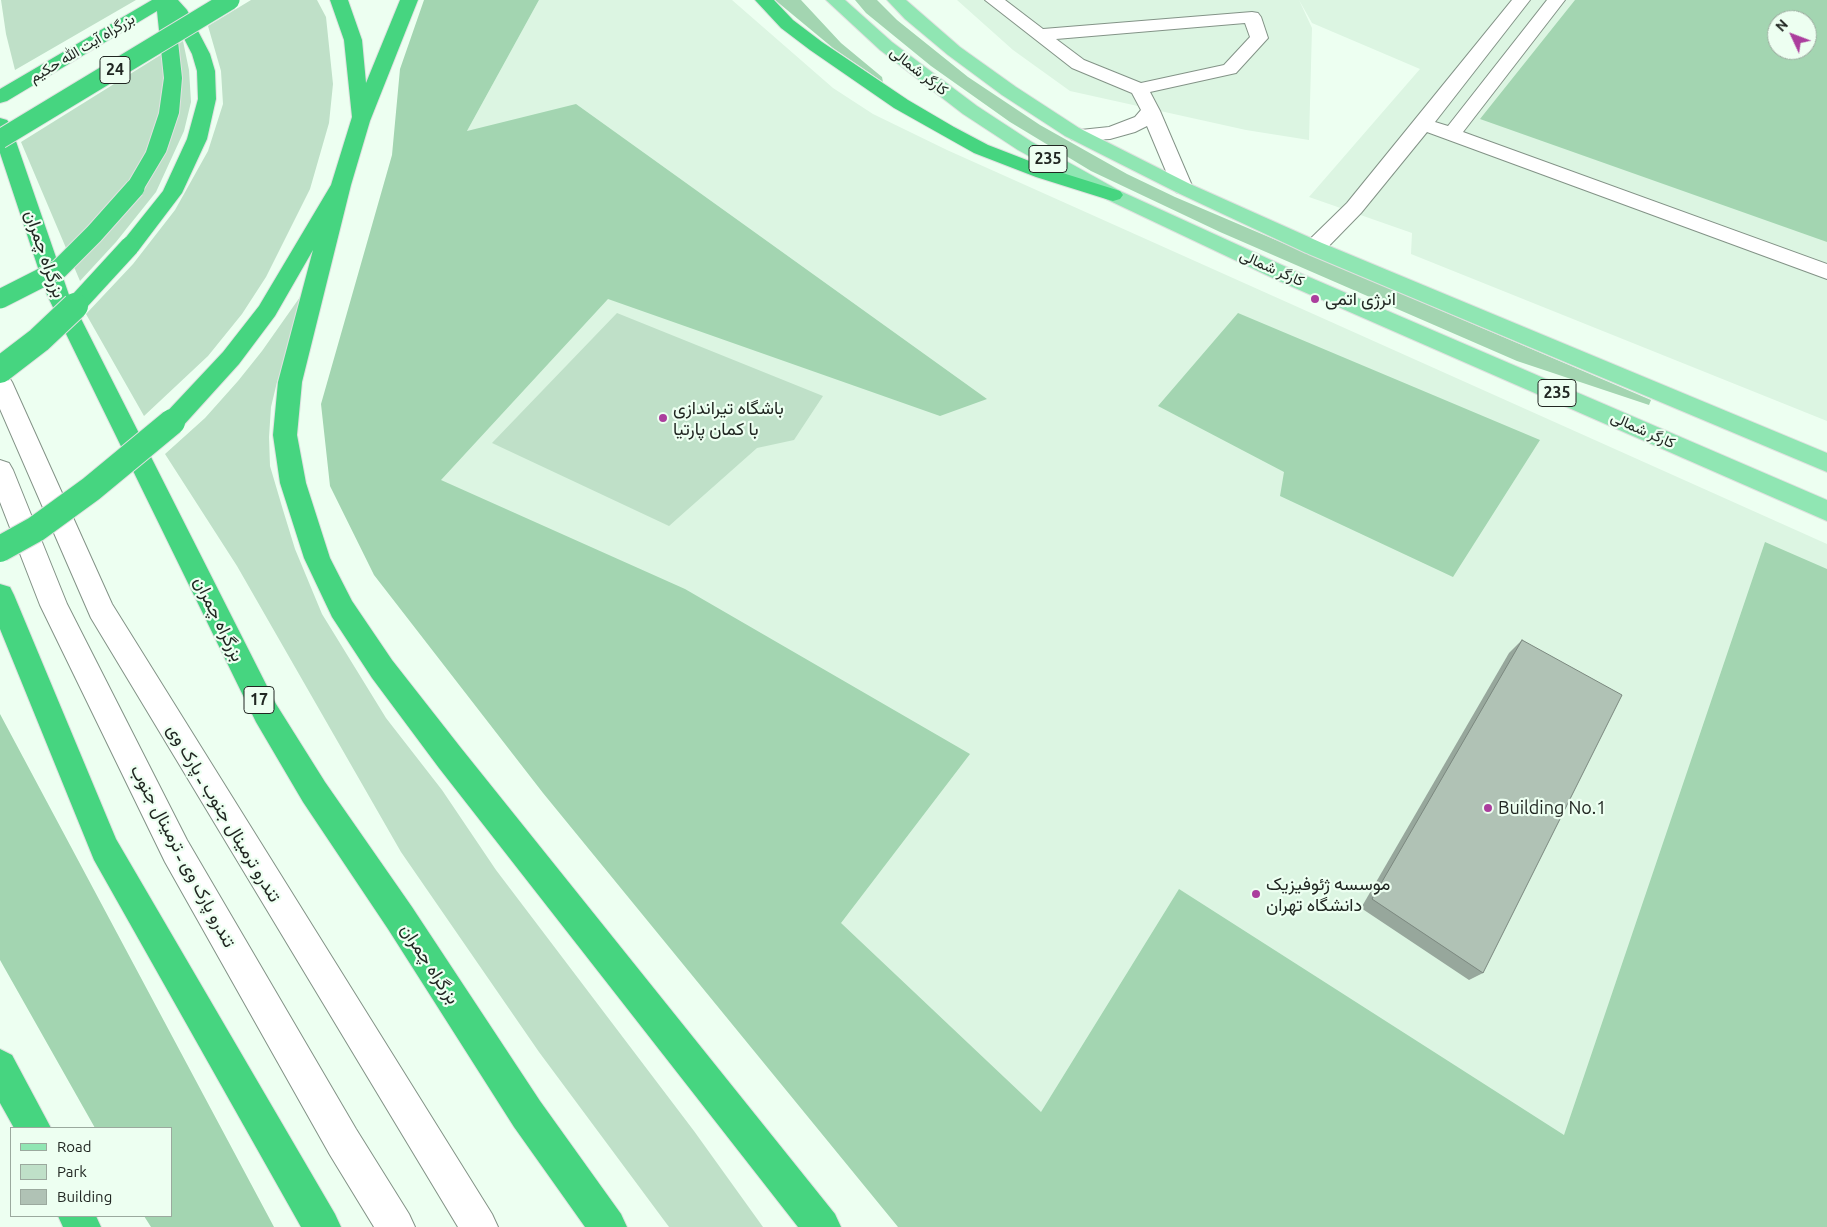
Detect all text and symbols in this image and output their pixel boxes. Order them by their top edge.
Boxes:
street label: بزرگراه آیت الله حکیم [26,9,138,87]
north arrow [1767,10,1817,60]
text: N [1772,16,1791,35]
street label: کارگر شمالی [886,43,952,99]
road number: 24 [100,56,130,84]
road number: 235 [1029,146,1067,172]
street label: بزرگراه چمران [20,207,70,301]
street label: کارگر شمالی [1237,246,1307,290]
place label: انرژی اتمی [1325,288,1396,310]
marker: انرژی اتمی [1309,293,1321,305]
road number: 235 [1538,379,1576,406]
place label: باشگاه تیراندازی با کمان پارتیا [673,397,784,439]
street label: کارگر شمالی [1608,408,1678,452]
marker: باشگاه تیراندازی با کمان پارتیا [657,412,669,424]
street label: بزرگراه چمران [189,573,249,665]
road number: 17 [244,686,274,714]
street label: تندرو ترمینال جنوب ـ پارک وی [162,720,286,906]
street label: تندرو پارک وی ـ ترمینال جنوب [126,761,240,951]
place label: Building No.1 [1498,797,1606,819]
marker: Building No.1 [1482,802,1494,814]
place label: موسسه ژئوفیزیک دانشگاه تهران [1266,873,1390,916]
marker: موسسه ژئوفیزیک دانشگاه تهران [1250,888,1262,900]
street label: بزرگراه چمران [396,920,464,1008]
legend [10,1127,172,1217]
text: Road [57,1138,92,1155]
text: Park [57,1163,87,1180]
text: Building [57,1188,112,1205]

